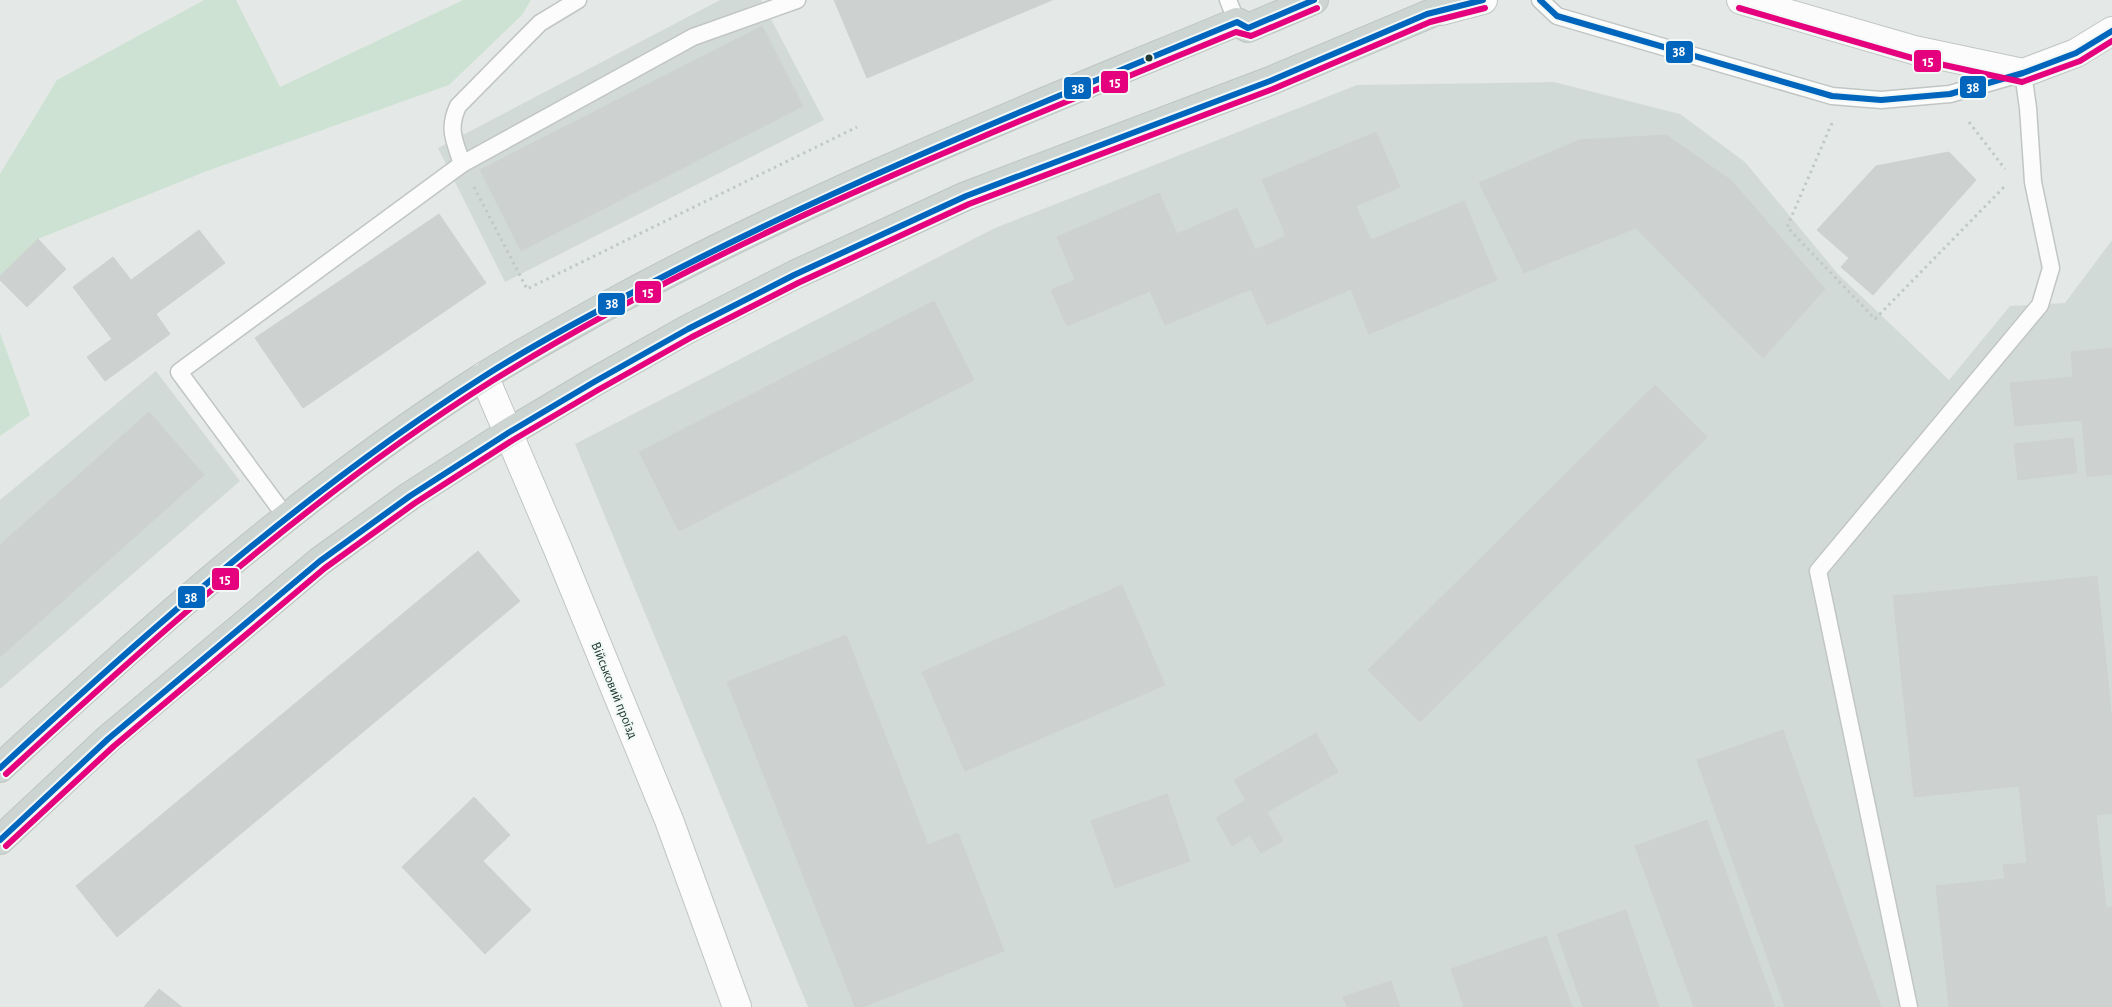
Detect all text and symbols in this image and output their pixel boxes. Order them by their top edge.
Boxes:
line badge: 38 [1665,40,1694,64]
text: 38 [1673,45,1686,59]
line badge: 15 [1913,49,1942,73]
unlabelled marker [1144,53,1154,63]
text: 15 [1922,55,1934,69]
line badge: 15 [1100,70,1129,94]
line badge: 38 [1959,75,1987,99]
line badge: 38 [1063,76,1092,100]
text: 15 [1109,76,1121,90]
text: 38 [1967,81,1980,95]
text: 38 [1072,82,1085,96]
line badge: 15 [634,280,662,304]
text: 15 [642,286,654,300]
line badge: 38 [597,292,626,316]
text: 38 [606,297,619,311]
line badge: 15 [211,567,240,591]
text: 15 [219,573,231,587]
line badge: 38 [177,585,206,609]
text: 38 [185,591,198,605]
street label: Військовий проїзд [588,640,640,741]

